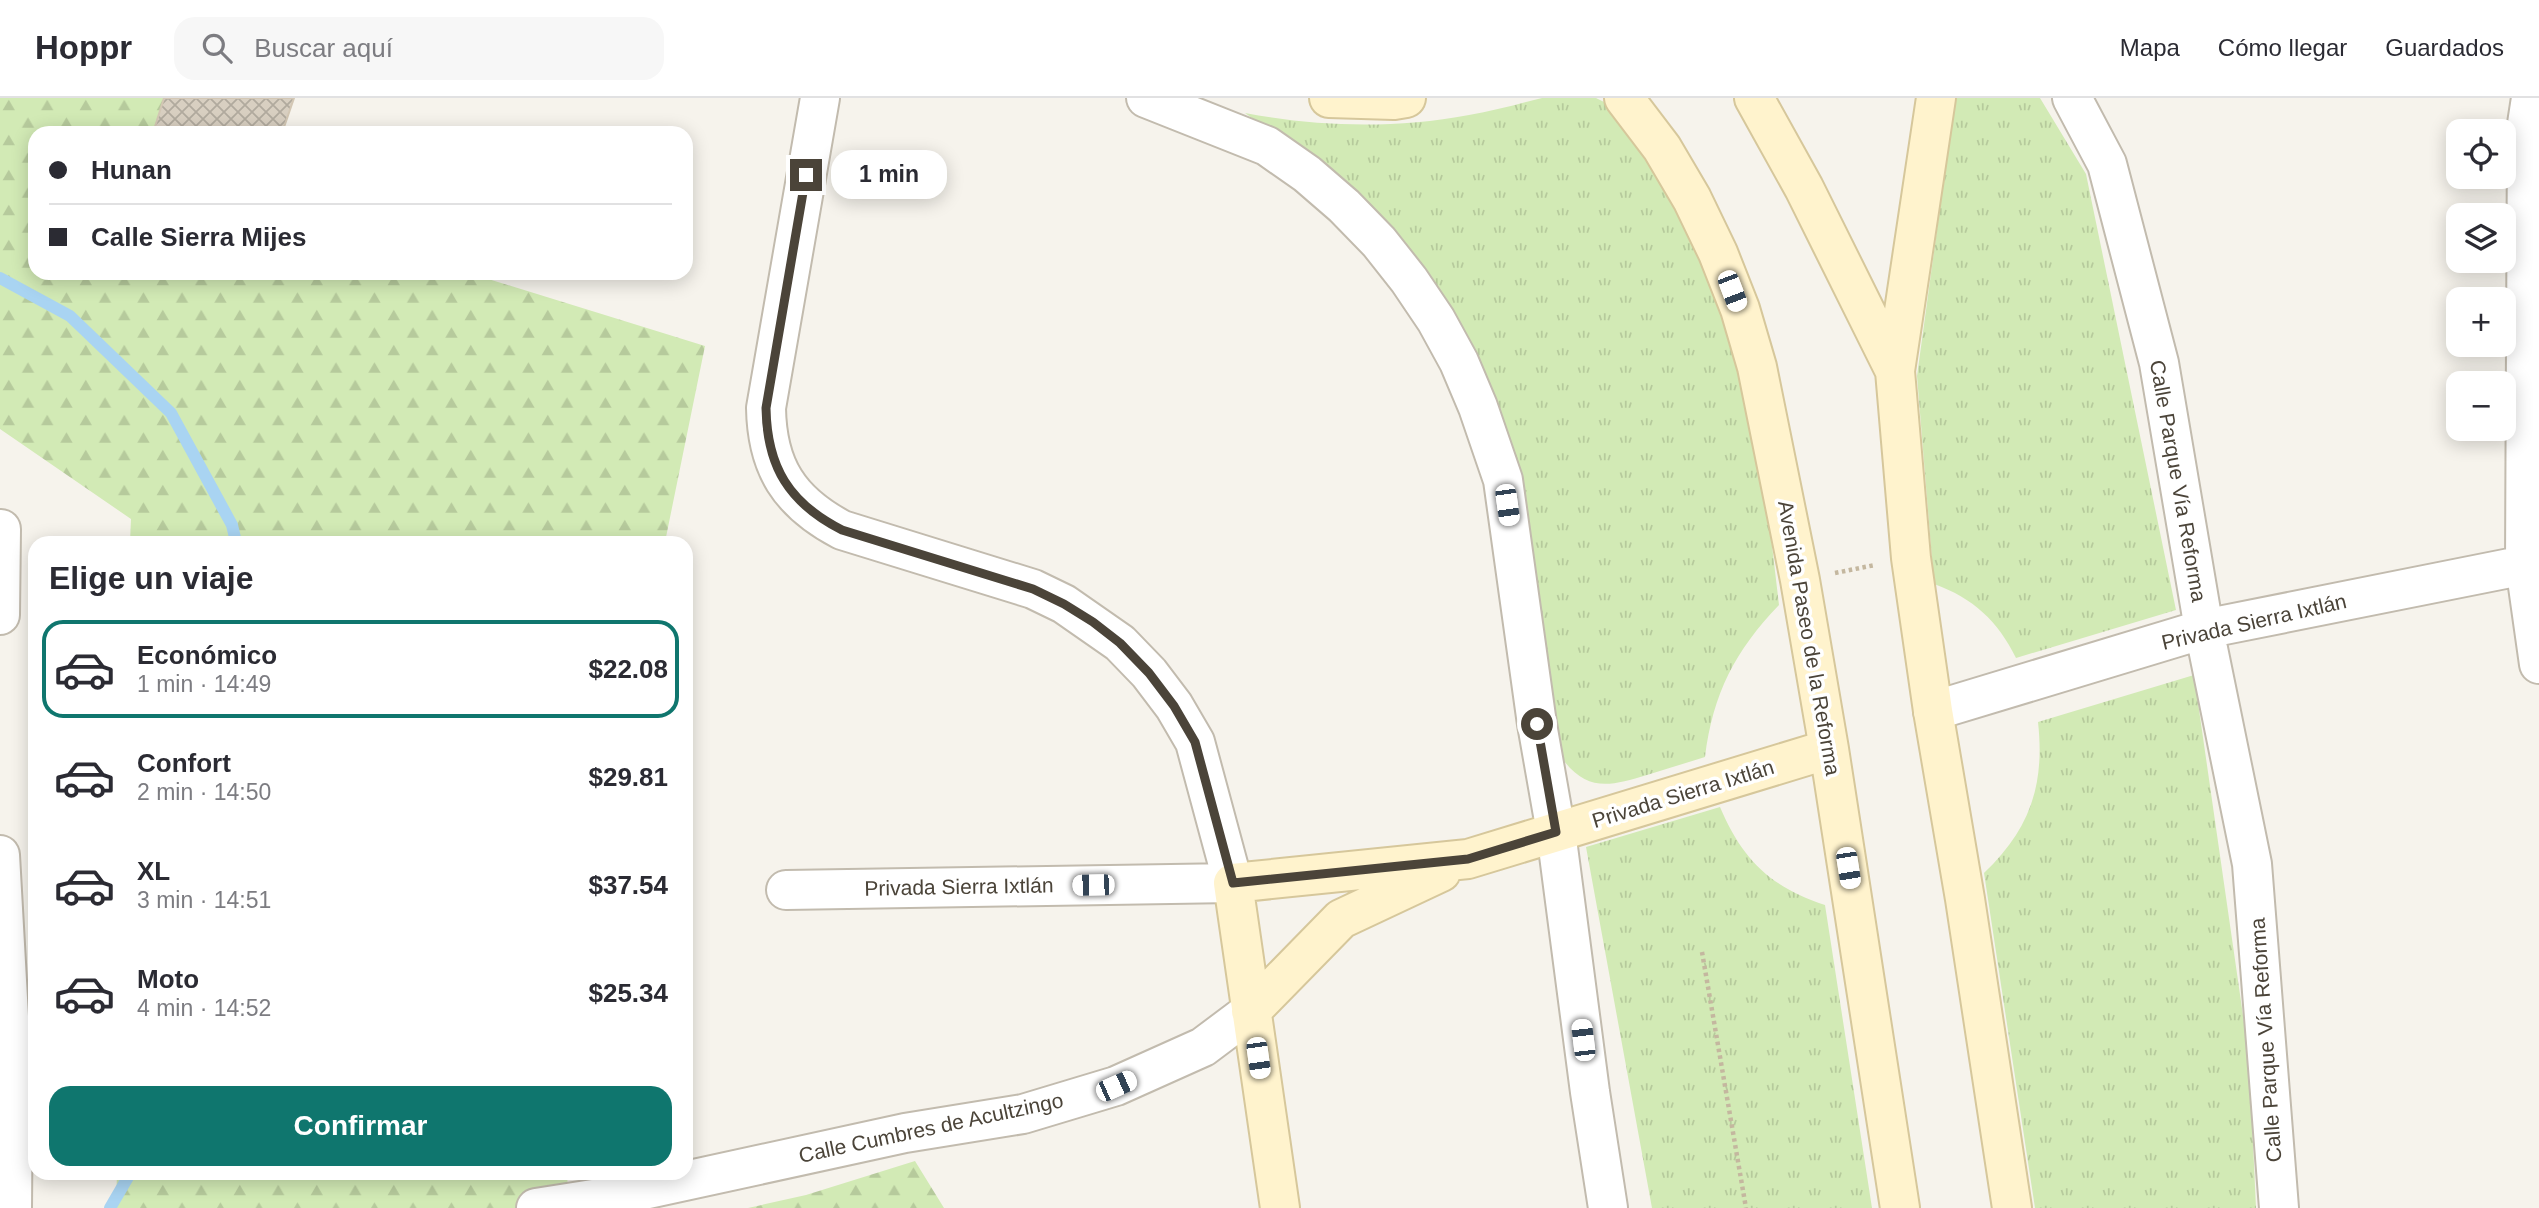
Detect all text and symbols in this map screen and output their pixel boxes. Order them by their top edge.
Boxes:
search box [174,17,664,80]
text: Hoppr [35,29,132,66]
icon: search [198,29,236,67]
text: Buscar aquí [254,33,393,63]
text: Mapa [2120,34,2180,61]
text: Cómo llegar [2218,34,2347,61]
text: Guardados [2385,34,2504,61]
map controls [2446,119,2516,441]
button: locate [2446,119,2516,189]
callout: 1 min [830,150,946,200]
text: Hunan [91,155,172,185]
route end [790,159,822,191]
text: 1 min [859,161,919,187]
button: layers [2446,203,2516,273]
text: Calle Sierra Mijes [91,222,306,252]
car [1715,268,1750,314]
button: + [2446,287,2516,357]
street label: Calle Parque Vía Reforma [2146,358,2211,604]
button: − [2446,371,2516,441]
car [1494,483,1521,527]
street label: Avenida Paseo de la Reforma [1774,499,1845,777]
text: Elige un viaje [49,560,254,596]
street label: Privada Sierra Ixtlán [2159,589,2349,654]
icon: car [53,638,116,701]
text: Económico [137,640,277,670]
text: $22.08 [588,654,668,684]
text: 1 min · 14:49 [137,671,271,697]
route start [1521,708,1553,740]
icon: car [53,746,116,809]
text: Confort [137,748,231,778]
street label: Privada Sierra Ixtlán [1589,755,1777,832]
text: $29.81 [588,762,668,792]
text: 2 min · 14:50 [137,779,271,805]
car [1835,846,1862,890]
icon: car [53,854,116,917]
text: XL [137,856,170,886]
text: $37.54 [588,870,668,900]
street label: Privada Sierra Ixtlán [864,873,1054,900]
car [1072,874,1115,896]
text: 3 min · 14:51 [137,887,271,913]
street label: Calle Parque Vía Reforma [2245,917,2286,1163]
icon: car [53,962,116,1025]
text: Moto [137,964,199,994]
text: $25.34 [588,978,668,1008]
text: 4 min · 14:52 [137,995,271,1021]
car [1571,1018,1596,1062]
car [1245,1036,1272,1080]
car [1093,1068,1140,1104]
button: Confirmar [49,1086,672,1166]
street label: Calle Cumbres de Acultzingo [797,1088,1065,1167]

